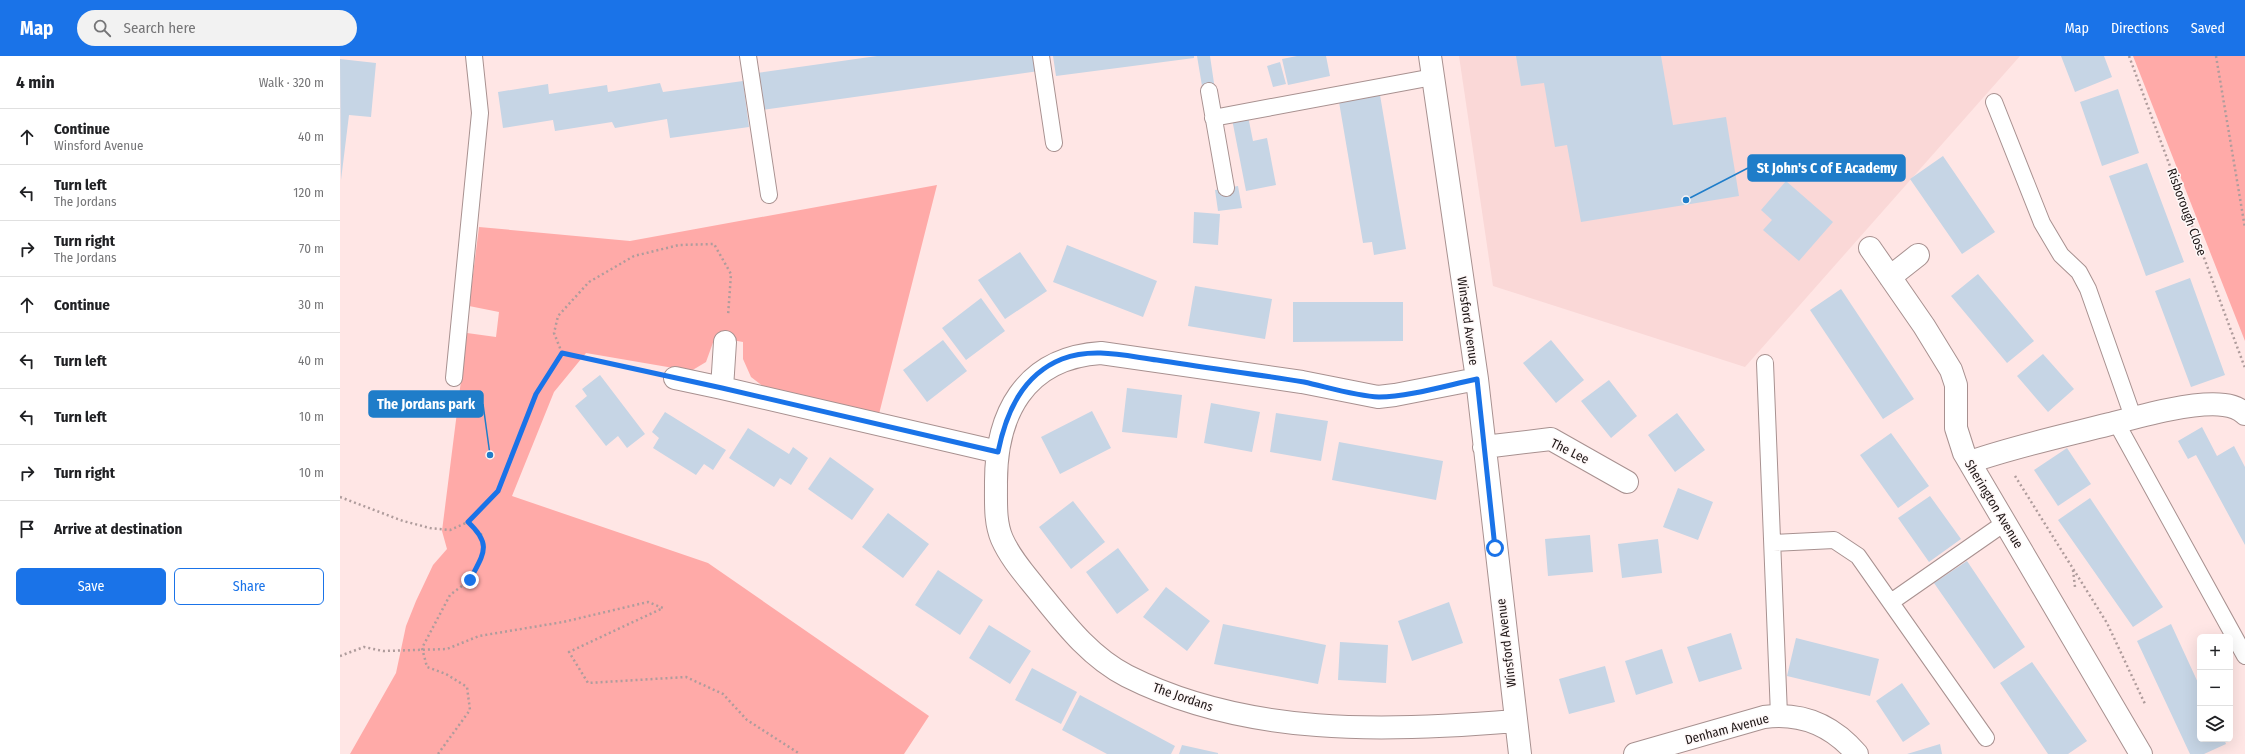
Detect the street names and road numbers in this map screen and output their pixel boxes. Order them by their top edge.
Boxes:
street label: Risborough Close [2164,166,2210,258]
street label: Winsford Avenue [1454,276,1482,366]
street label: The Lee [1548,435,1592,467]
street label: Sherington Avenue [1962,457,2026,551]
street label: Winsford Avenue [1493,598,1519,688]
street label: The Jordans [1151,680,1215,714]
street label: Denham Avenue [1683,711,1771,747]

